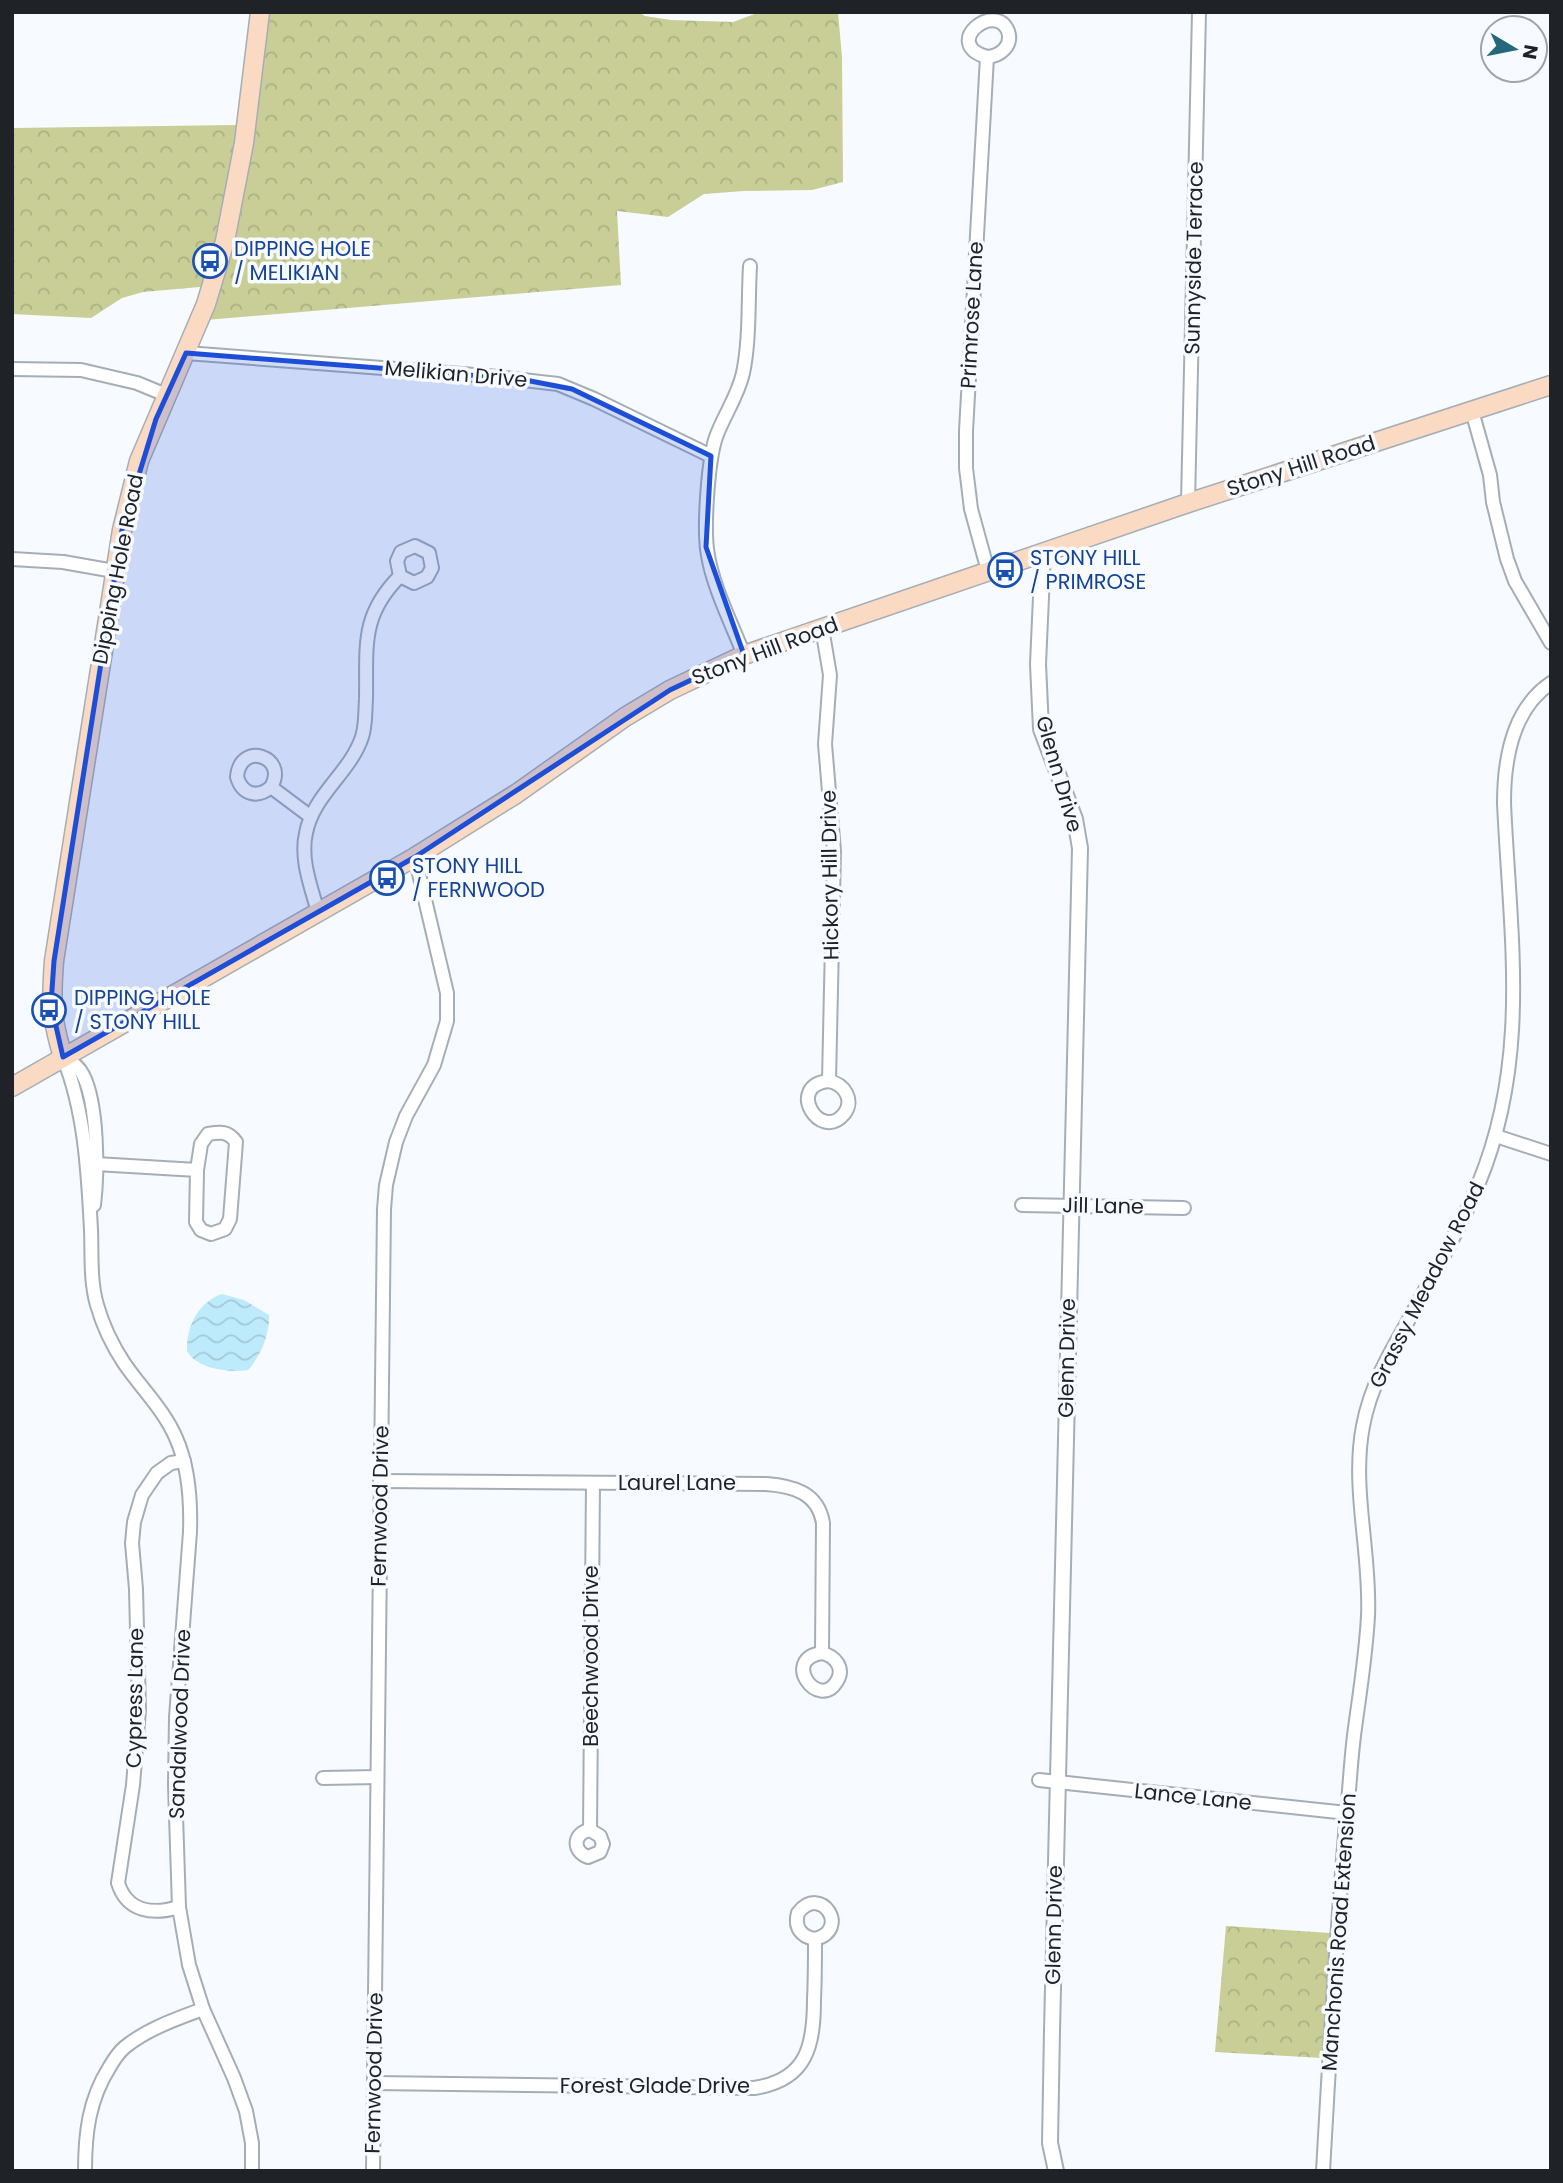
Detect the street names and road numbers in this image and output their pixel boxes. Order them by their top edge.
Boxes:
street label: Sunnyside Terrace [1177,161,1210,355]
street label: Primrose Lane [953,241,990,389]
street label: Melikian Drive [383,353,529,394]
street label: Stony Hill Road [1223,428,1379,503]
street label: Dipping Hole Road [85,471,150,666]
street label: Stony Hill Road [687,609,842,692]
street label: Glenn Drive [1029,712,1090,835]
street label: Hickory Hill Drive [814,790,845,960]
street label: Grassy Meadow Road [1362,1177,1491,1393]
street label: Jill Lane [1062,1190,1144,1221]
street label: Glenn Drive [1051,1298,1082,1418]
street label: Fernwood Drive [364,1425,395,1587]
street label: Laurel Lane [618,1468,736,1497]
street label: Beechwood Drive [576,1565,605,1747]
street label: Cypress Lane [119,1628,150,1768]
street label: Sandalwood Drive [162,1628,197,1819]
street label: Lance Lane [1133,1776,1253,1817]
street label: Manchonis Road Extension [1314,1792,1363,2072]
street label: Glenn Drive [1038,1865,1069,1985]
street label: Fernwood Drive [358,1992,389,2154]
street label: Forest Glade Drive [560,2071,750,2100]

